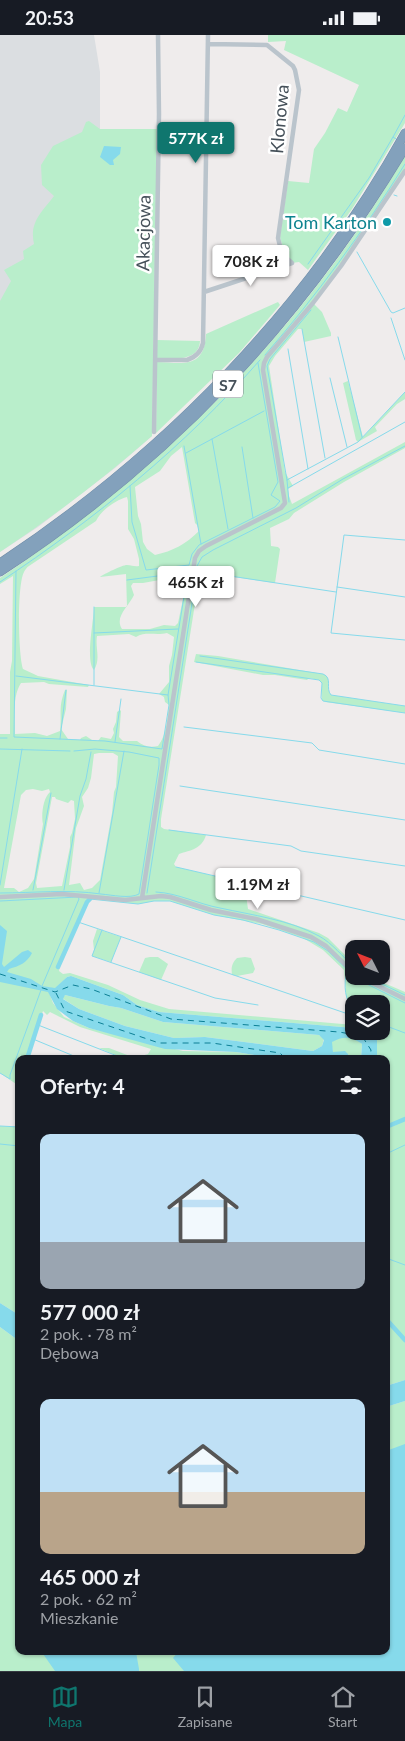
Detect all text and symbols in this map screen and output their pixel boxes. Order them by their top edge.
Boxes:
text: 20:53 [25,6,74,29]
street label: Klonowa [265,83,293,155]
pin: 577K zł [150,121,242,164]
text: 577K zł [168,128,224,147]
street label: Akacjowa [131,195,155,271]
place label: Tom Karton [285,211,377,233]
marker: Tom Karton [381,216,393,228]
pin: 708K zł [205,245,297,287]
text: 708K zł [223,251,279,270]
road number: S7 [213,371,243,397]
pin: 465K zł [150,565,242,608]
text: 465K zł [168,572,224,591]
pin: 1.19M zł [206,867,310,910]
text: 1.19M zł [226,874,290,893]
north arrow [345,940,390,985]
map controls [345,940,390,1040]
button: layers [345,995,390,1040]
icon: filters [337,1071,365,1099]
text: Oferty: 4 [40,1073,125,1098]
icon: home [158,1166,248,1256]
text: 577 000 zł [40,1299,140,1324]
text: 2 pok. · 78 m² [40,1324,137,1343]
text: Dębowa [40,1343,99,1362]
icon: home [158,1431,248,1521]
text: 465 000 zł [40,1564,140,1589]
text: 2 pok. · 62 m² [40,1589,137,1608]
text: Mieszkanie [40,1608,118,1627]
tab: Mapa [48,1683,82,1730]
tab: Zapisane [178,1683,232,1730]
tab: Start [328,1683,357,1730]

